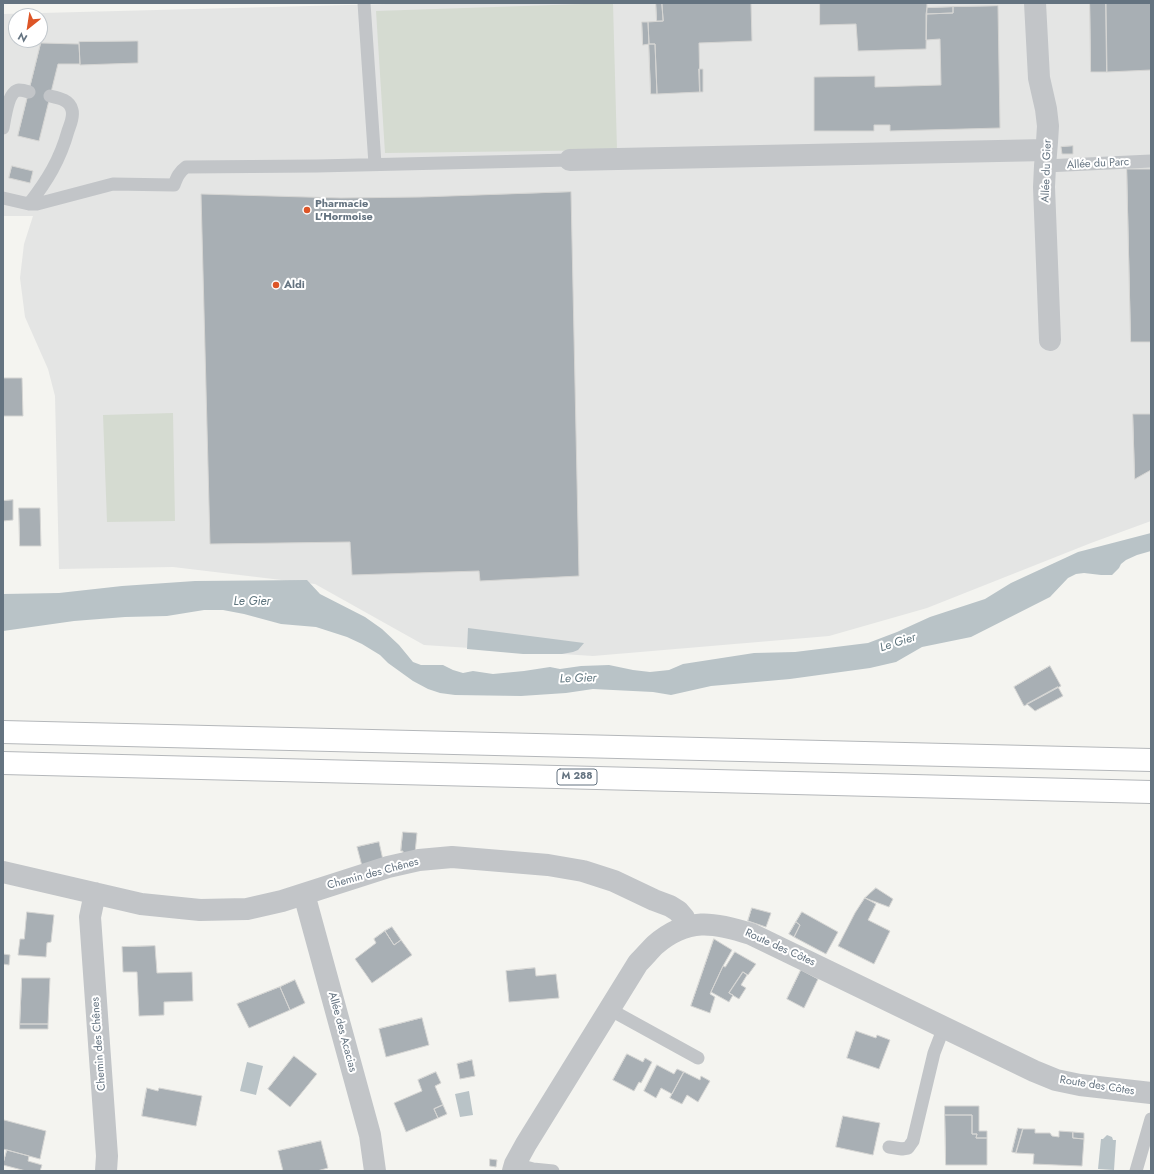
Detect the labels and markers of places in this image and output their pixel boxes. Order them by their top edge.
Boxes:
place label: Pharmacie L'Hormoise [315,197,373,223]
marker: Pharmacie L'Hormoise [302,205,312,215]
place label: Aldi [284,278,305,292]
marker: Aldi [271,280,281,290]

